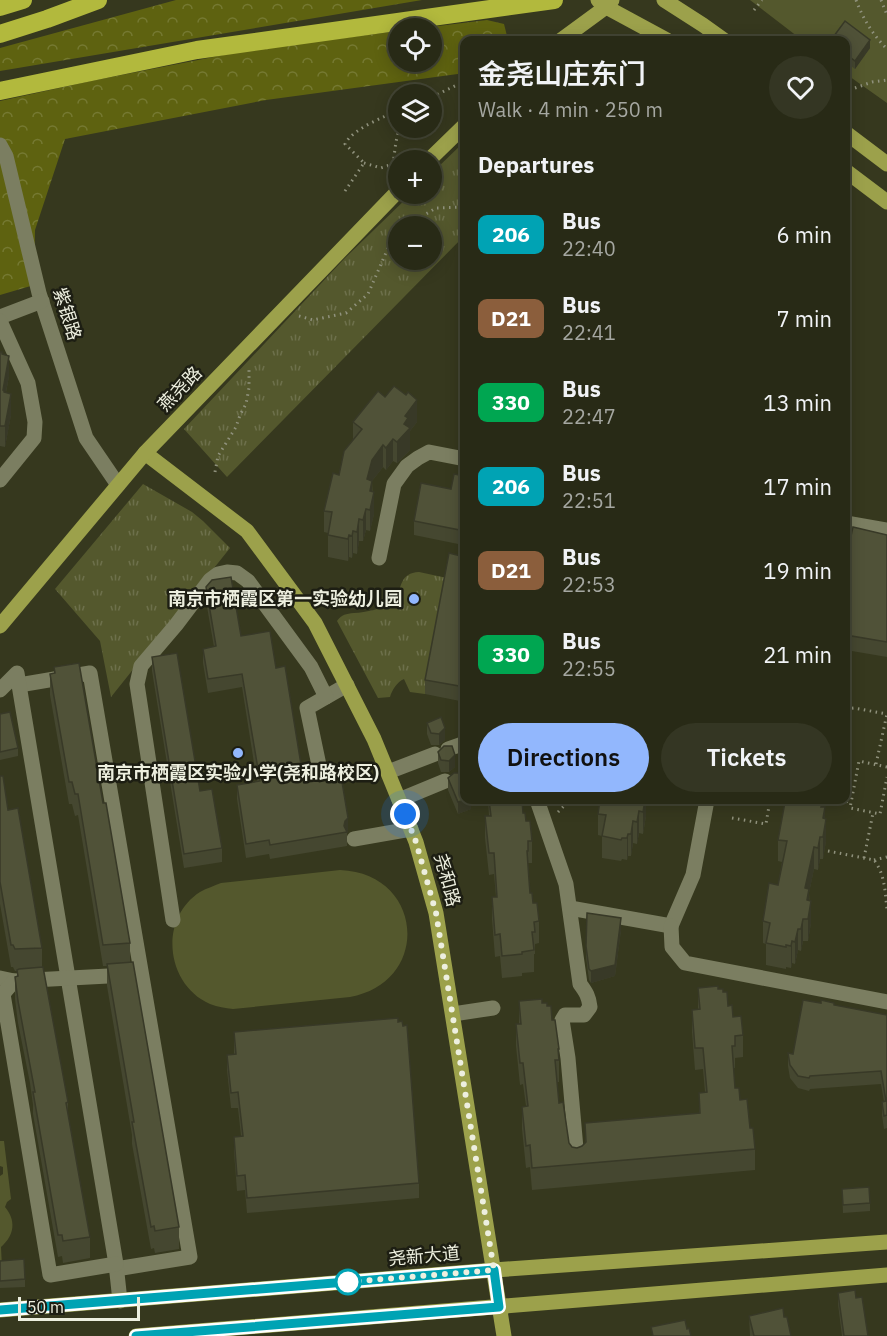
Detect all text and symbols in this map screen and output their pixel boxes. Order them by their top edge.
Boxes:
map controls [388,18,442,270]
button: locate [388,18,442,72]
text: 金尧山庄东门 [478,55,646,92]
button: heart [769,56,832,119]
button: layers [388,84,442,138]
text: Walk · 4 min · 250 m [478,96,663,123]
button: + [388,150,442,204]
text: Departures [478,150,594,179]
text: Bus [562,206,601,235]
button: − [388,216,442,270]
text: 206 [492,220,530,248]
text: 6 min [776,220,832,249]
text: 22:40 [562,235,616,262]
street label: 紫银路 [49,285,86,343]
text: Bus [562,290,601,319]
text: D21 [491,304,531,332]
text: 7 min [776,304,832,333]
text: 22:41 [562,319,616,346]
street label: 燕尧路 [153,361,207,416]
text: Bus [562,374,601,403]
text: 330 [492,388,530,416]
text: 13 min [763,388,832,417]
text: 22:47 [562,403,616,430]
text: Bus [562,458,601,487]
text: 206 [492,472,530,500]
text: 17 min [763,472,832,501]
text: 22:51 [562,487,616,514]
text: Bus [562,542,601,571]
text: D21 [491,556,531,584]
text: 19 min [763,556,832,585]
text: 22:53 [562,571,616,598]
place label: 南京市栖霞区第一实验幼儿园 [168,587,402,610]
marker: 南京市栖霞区第一实验幼儿园 [407,592,421,606]
text: Bus [562,626,601,655]
text: 330 [492,640,530,668]
text: 21 min [763,640,832,669]
text: 22:55 [562,655,616,682]
button: Directions [478,723,649,792]
button: Tickets [661,723,832,792]
marker: 南京市栖霞区实验小学(尧和路校区) [231,746,245,760]
place label: 南京市栖霞区实验小学(尧和路校区) [97,761,379,784]
your location [390,799,420,829]
street label: 尧和路 [429,851,466,909]
street label: 尧新大道 [387,1241,461,1270]
unlabelled marker [335,1269,361,1295]
scale bar [18,1294,140,1322]
text: 50 m [27,1297,64,1317]

